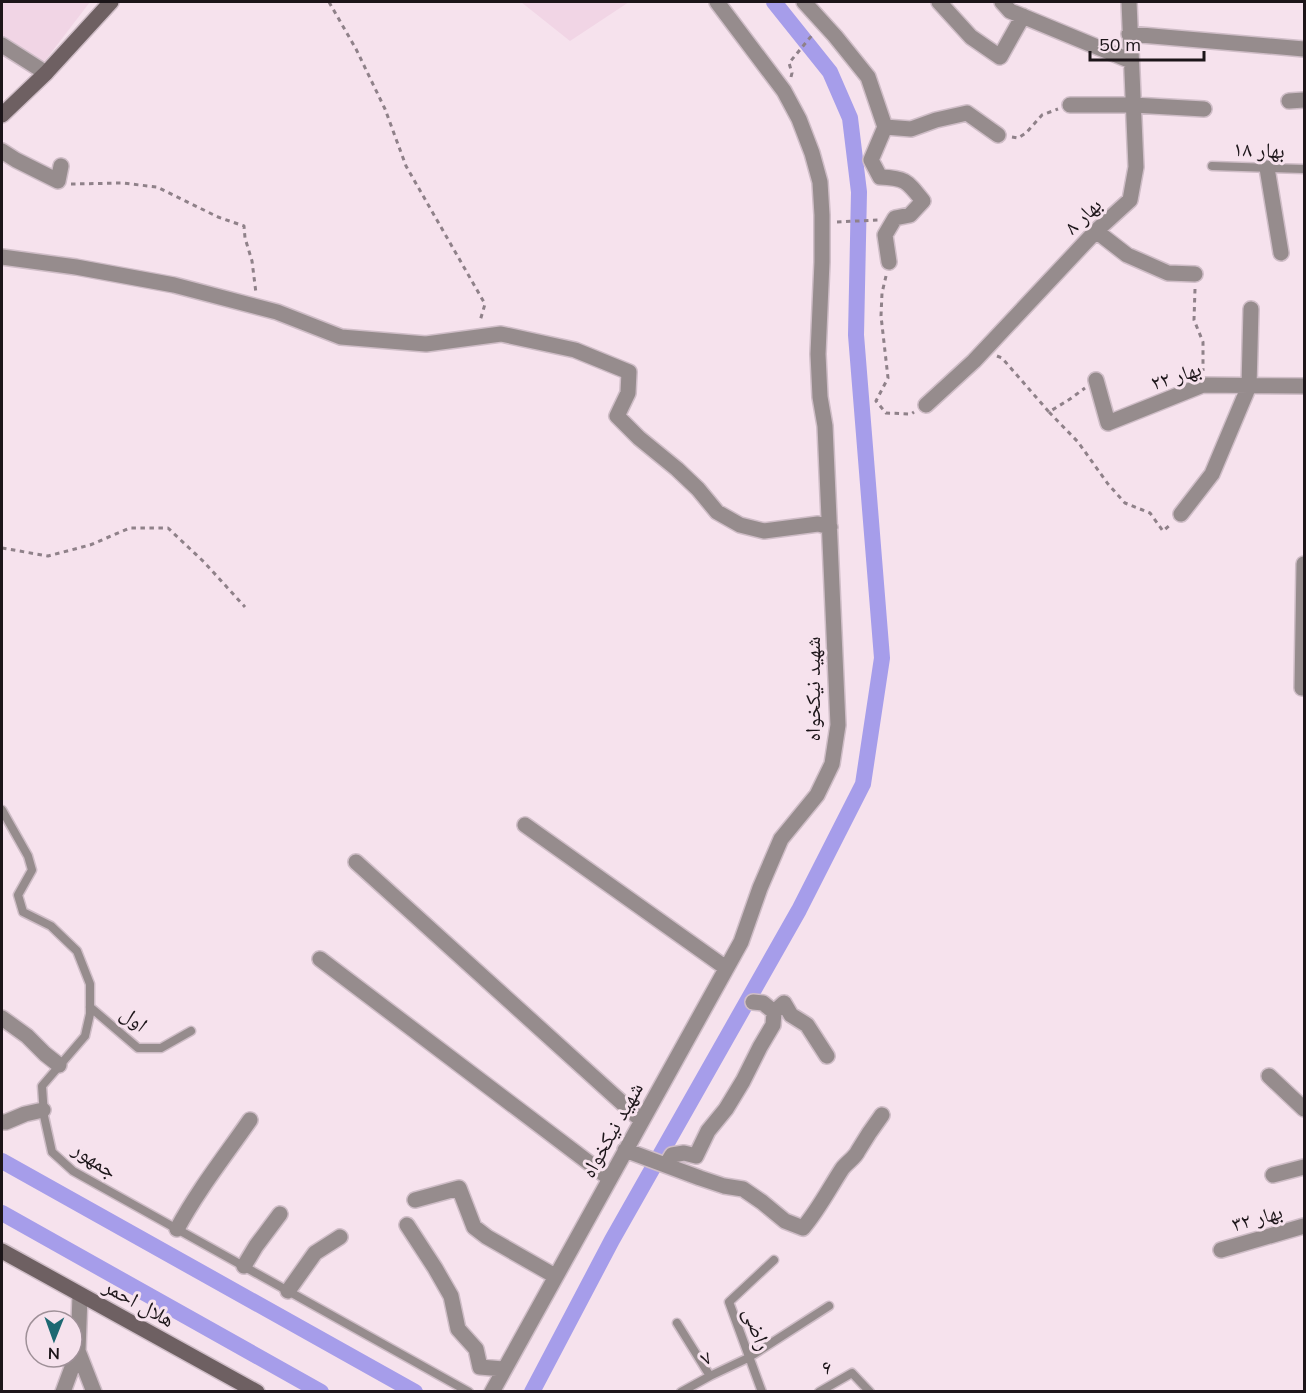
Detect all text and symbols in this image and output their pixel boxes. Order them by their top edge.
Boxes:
scale bar [1090,24,1204,62]
text: 50 m [1099,33,1141,56]
street label: بهار ۱۸ [1233,135,1285,163]
street label: بهار ۸ [1058,191,1106,239]
street label: بهار ۲۲ [1147,355,1204,395]
street label: شهید نیکخواه [799,636,825,742]
street label: اول [116,1000,153,1037]
street label: شهید نیکخواه [574,1077,648,1182]
street label: جمهور [68,1134,123,1183]
street label: بهار ۳۲ [1228,1197,1285,1237]
street label: هلال احمر [99,1272,179,1332]
street label: راضی [737,1304,778,1354]
north arrow [24,1309,84,1369]
street label: ۷ [696,1343,716,1371]
text: N [48,1344,60,1364]
street label: ۶ [816,1352,837,1380]

